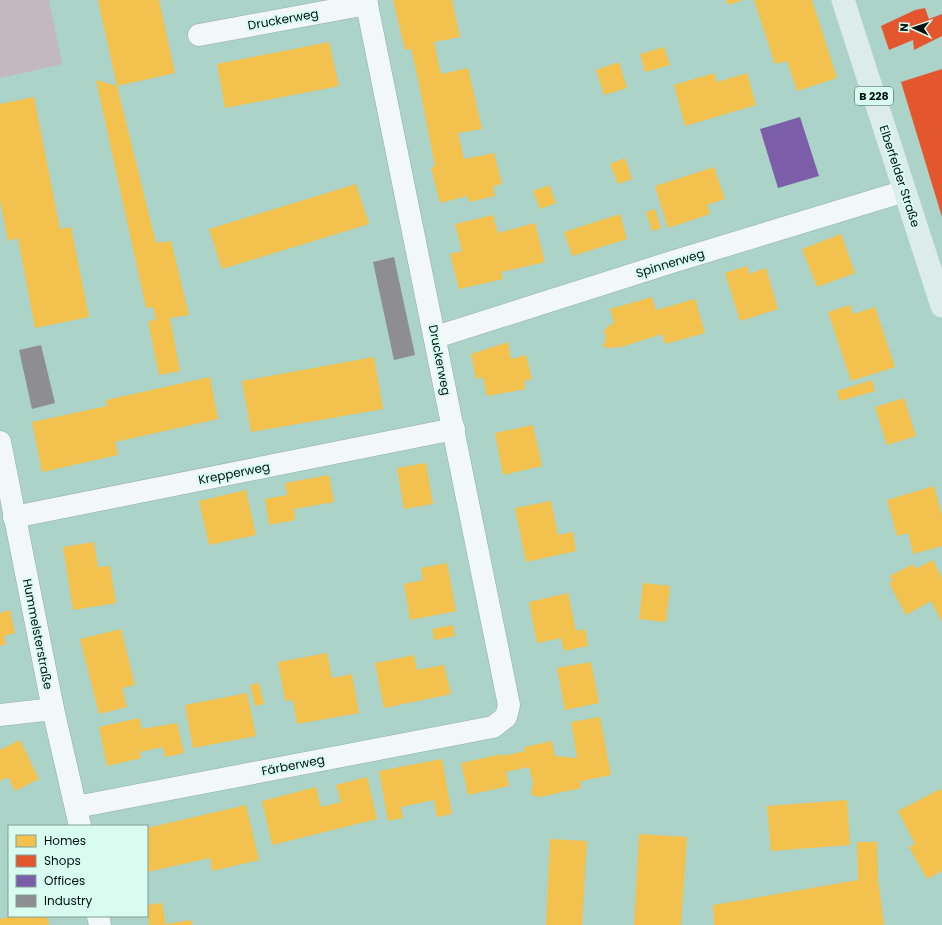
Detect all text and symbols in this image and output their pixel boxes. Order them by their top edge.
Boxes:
street label: Druckerweg [246,4,320,34]
north arrow [894,8,934,48]
text: N [896,23,912,32]
road number: B 228 [855,87,893,105]
street label: Elberfelder Straße [875,123,925,229]
street label: Spinnerweg [634,245,706,281]
street label: Druckerweg [425,323,455,397]
street label: Krepperweg [197,458,271,488]
street label: Hummelsterstraße [19,577,57,691]
street label: Färberweg [260,751,326,779]
legend [8,825,148,917]
text: Homes [44,832,86,849]
text: Shops [44,852,81,869]
text: Offices [44,872,85,889]
text: Industry [44,892,93,909]

